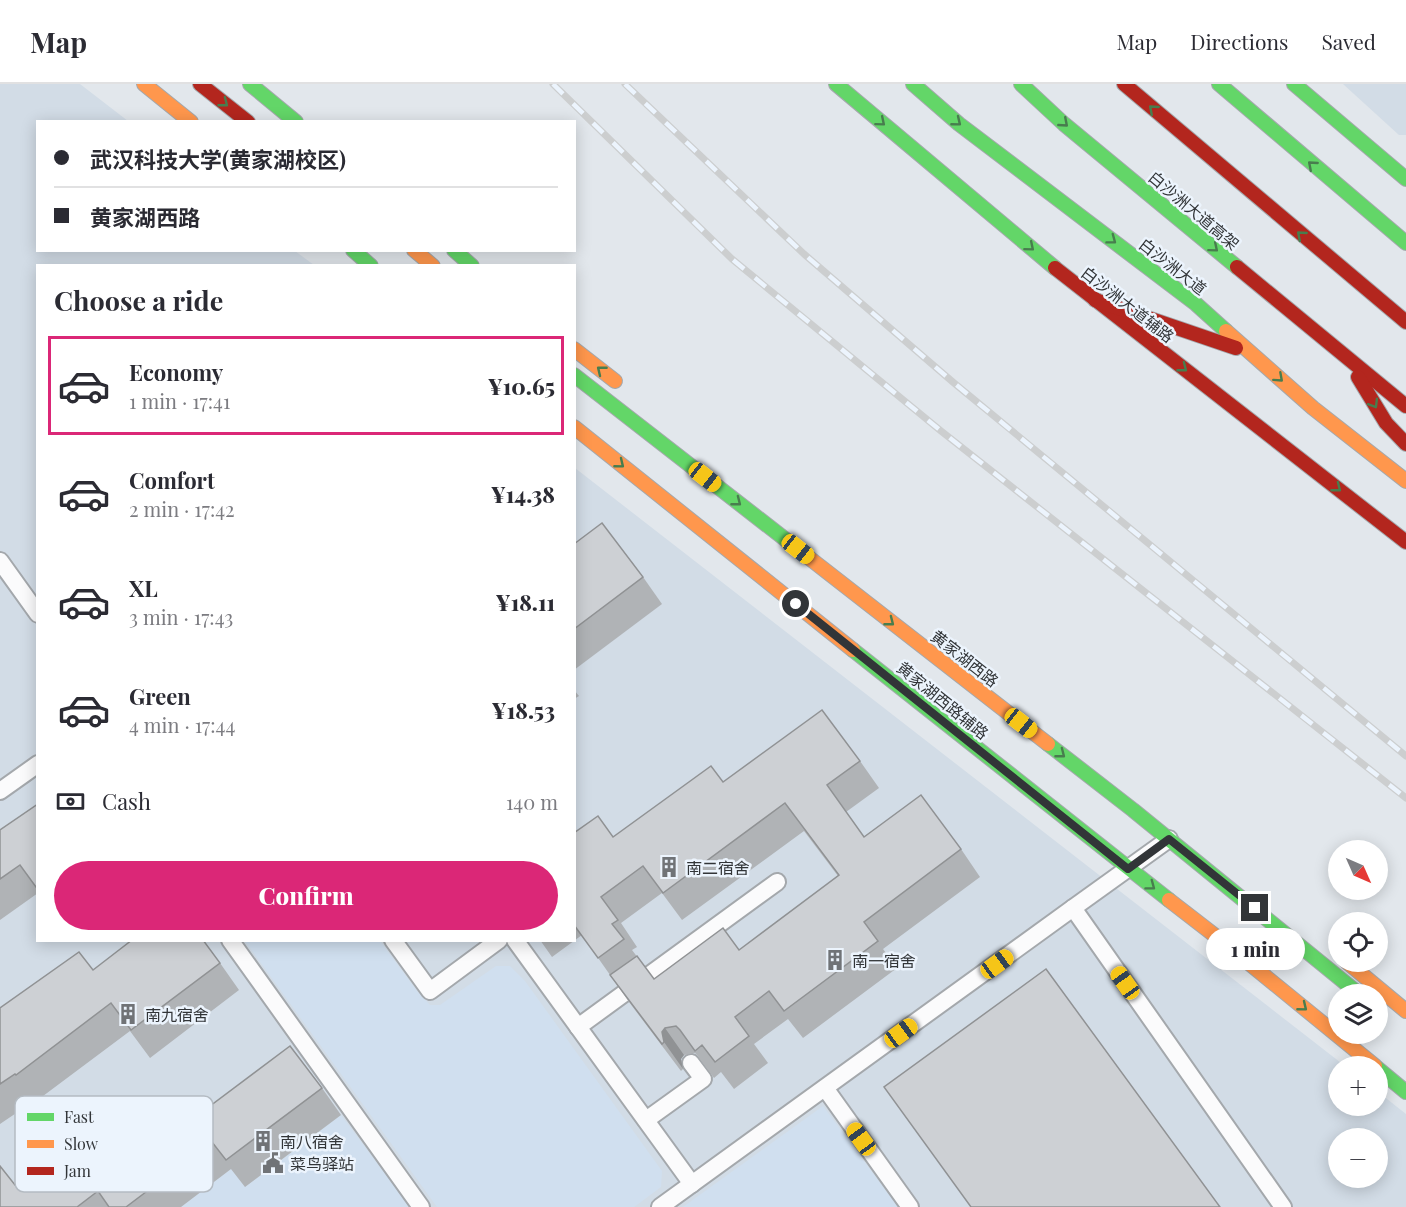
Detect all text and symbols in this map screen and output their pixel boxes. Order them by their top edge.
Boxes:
text: Map [30,23,87,60]
text: Map [1116,27,1157,55]
text: Directions [1190,27,1288,55]
text: Saved [1321,27,1376,55]
one-way arrow [218,95,229,106]
one-way arrow [1149,105,1160,116]
one-way arrow [874,114,885,125]
one-way arrow [951,115,962,126]
one-way arrow [1058,116,1068,127]
text: 武汉科技大学(黄家湖校区) [90,144,346,174]
one-way arrow [1308,161,1319,172]
street label: 白沙洲大道高架 [1144,166,1244,254]
text: 黄家湖西路 [90,202,200,232]
one-way arrow [1297,231,1308,242]
one-way arrow [1106,233,1117,244]
street label: 白沙洲大道 [1135,233,1211,299]
one-way arrow [1023,240,1034,251]
one-way arrow [1207,241,1218,252]
street label: 白沙洲大道辅路 [1077,261,1179,347]
text: Choose a ride [54,282,223,318]
text: Economy [129,357,223,387]
icon: car [57,359,111,413]
one-way arrow [1176,361,1187,372]
one-way arrow [597,367,608,378]
text: ¥10.65 [488,371,555,401]
one-way arrow [1272,371,1283,382]
text: 1 min · 17:41 [129,387,230,414]
one-way arrow [1367,398,1379,408]
one-way arrow [613,456,624,467]
car [685,459,725,495]
text: Comfort [129,465,215,495]
icon: car [57,467,111,521]
text: ¥14.38 [491,479,555,509]
one-way arrow [1330,480,1341,491]
one-way arrow [730,494,741,505]
text: 2 min · 17:42 [129,495,235,522]
car [778,531,818,567]
text: XL [129,573,158,603]
icon: car [57,575,111,629]
text: ¥18.11 [496,587,555,617]
route start [782,590,809,617]
text: 3 min · 17:43 [129,603,233,630]
one-way arrow [884,614,895,625]
street label: 黄家湖西路 [927,625,1003,691]
street label: 黄家湖西路辅路 [893,657,993,743]
text: Green [129,681,191,711]
icon: car [57,683,111,737]
text: ¥18.53 [492,695,555,725]
car [1001,705,1041,741]
text: 4 min · 17:44 [129,711,235,738]
one-way arrow [1054,747,1065,758]
icon: cash [54,785,87,818]
text: Cash [102,786,151,816]
text: 140 m [506,788,558,815]
north arrow [1328,840,1388,900]
map controls [1328,840,1388,1188]
building icon: 南二宿舍 [657,855,681,879]
place label: 南二宿舍 [686,857,750,878]
button: Confirm [54,861,558,930]
one-way arrow [1144,879,1155,890]
route end [1241,894,1268,921]
button: locate [1328,912,1388,972]
callout: 1 min [1206,929,1304,971]
text: 1 min [1231,935,1280,962]
car [977,946,1017,982]
building icon: 南一宿舍 [823,948,847,972]
place label: 南一宿舍 [852,950,916,971]
car [1107,963,1143,1003]
button: layers [1328,984,1388,1044]
one-way arrow [1296,1000,1307,1011]
building icon: 南九宿舍 [116,1002,140,1026]
place label: 南九宿舍 [145,1004,209,1025]
car [881,1015,921,1051]
button: + [1328,1056,1388,1116]
legend [15,1096,213,1192]
text: Fast [64,1106,94,1127]
car [843,1119,879,1159]
button: − [1328,1128,1388,1188]
building icon: 南八宿舍 [251,1129,275,1153]
place label: 南八宿舍 [280,1131,344,1152]
text: Slow [64,1133,99,1154]
public building icon: 菜鸟驿站 [261,1151,285,1175]
place label: 菜鸟驿站 [290,1153,354,1174]
text: Jam [63,1160,91,1181]

